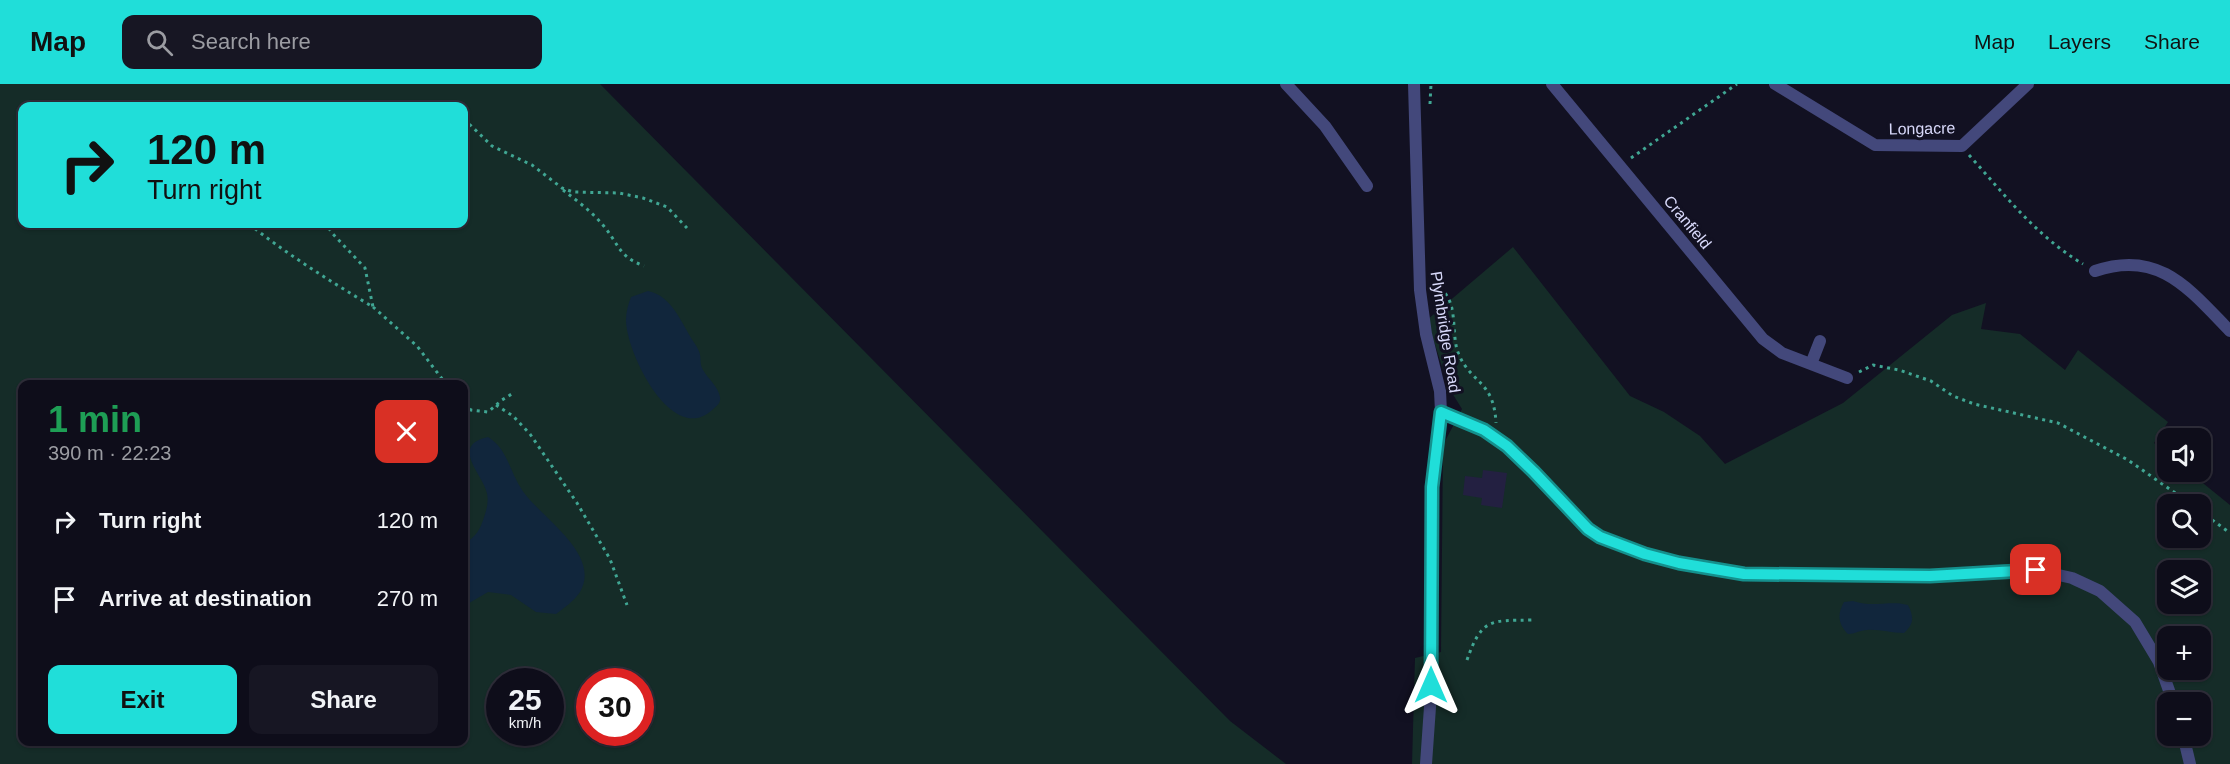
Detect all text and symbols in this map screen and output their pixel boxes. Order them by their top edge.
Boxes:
search box [122,15,542,69]
text: Map [30,26,86,57]
icon: search [143,26,176,59]
text: Search here [191,29,311,54]
text: Map [1974,30,2015,53]
text: Layers [2048,30,2111,53]
text: Share [2144,30,2200,53]
street label: Longacre [1889,119,1956,138]
icon: right [48,126,126,204]
text: 120 m [147,126,266,173]
text: Turn right [147,175,262,205]
street label: Cranfield [1661,192,1715,252]
street label: Plymbridge Road [1428,270,1464,394]
text: 1 min [48,399,142,440]
button: close [375,400,438,463]
map controls [2157,428,2211,746]
button: sound [2157,428,2211,482]
text: 390 m · 22:23 [48,442,171,464]
button: search [2157,494,2211,548]
icon: right [48,505,81,538]
text: Turn right [99,508,201,533]
text: 120 m [377,508,438,533]
pin [2010,544,2061,595]
icon: arrive [2019,553,2052,586]
button: layers [2157,560,2211,614]
icon: arrive [48,583,81,616]
text: Arrive at destination [99,586,312,611]
text: 270 m [377,586,438,611]
button: + [2157,626,2211,680]
position arrow [1399,653,1463,717]
button: Exit [48,665,237,734]
button: Share [249,665,438,734]
speed limit sign: 30 [576,668,654,746]
text: 25 [508,683,542,716]
button: − [2157,692,2211,746]
text: km/h [509,714,541,731]

